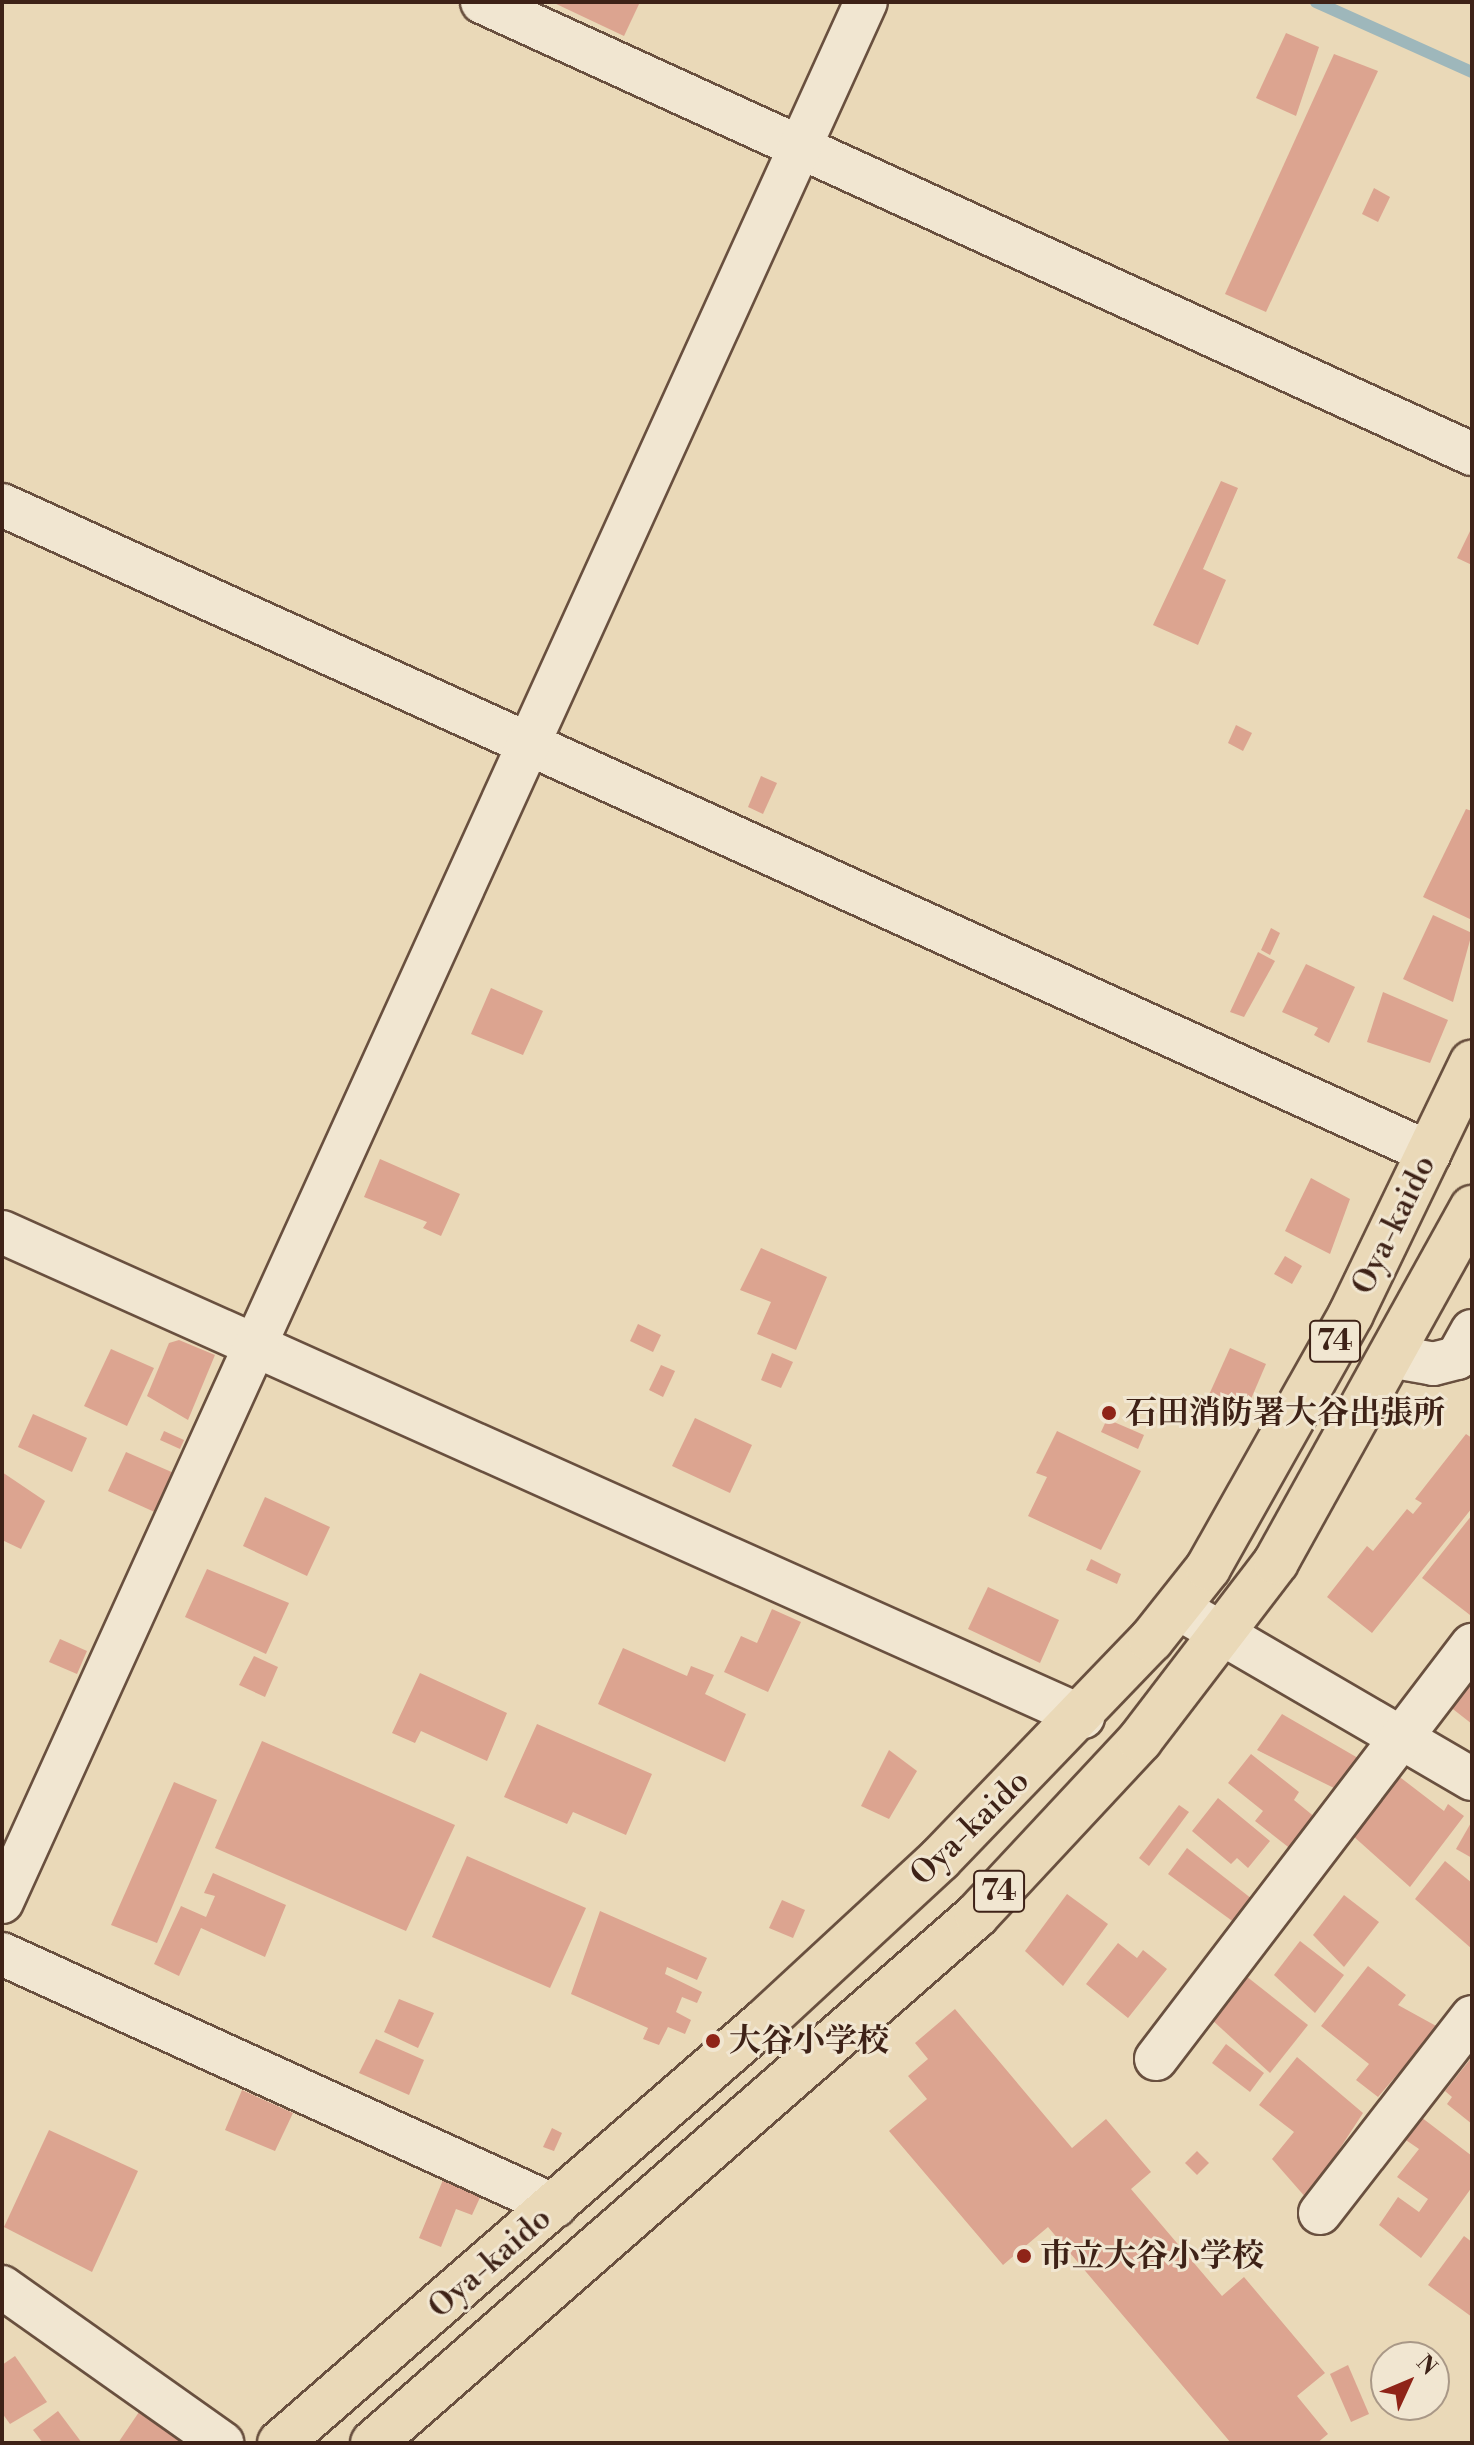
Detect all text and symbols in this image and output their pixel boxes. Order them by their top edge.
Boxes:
street label: Oya-kaido [1344,1149,1444,1301]
road number: 74 [1309,1315,1361,1367]
place label: 石田消防署大谷出張所 [1125,1394,1445,1432]
marker: 石田消防署大谷出張所 [1100,1404,1118,1422]
street label: Oya-kaido [903,1762,1037,1894]
road number: 74 [973,1865,1025,1917]
place label: 大谷小学校 [729,2022,889,2060]
marker: 大谷小学校 [704,2032,722,2050]
street label: Oya-kaido [421,2199,559,2327]
place label: 市立大谷小学校 [1040,2237,1264,2275]
marker: 市立大谷小学校 [1015,2247,1033,2265]
north arrow [1370,2341,1450,2421]
text: N [1410,2350,1442,2381]

